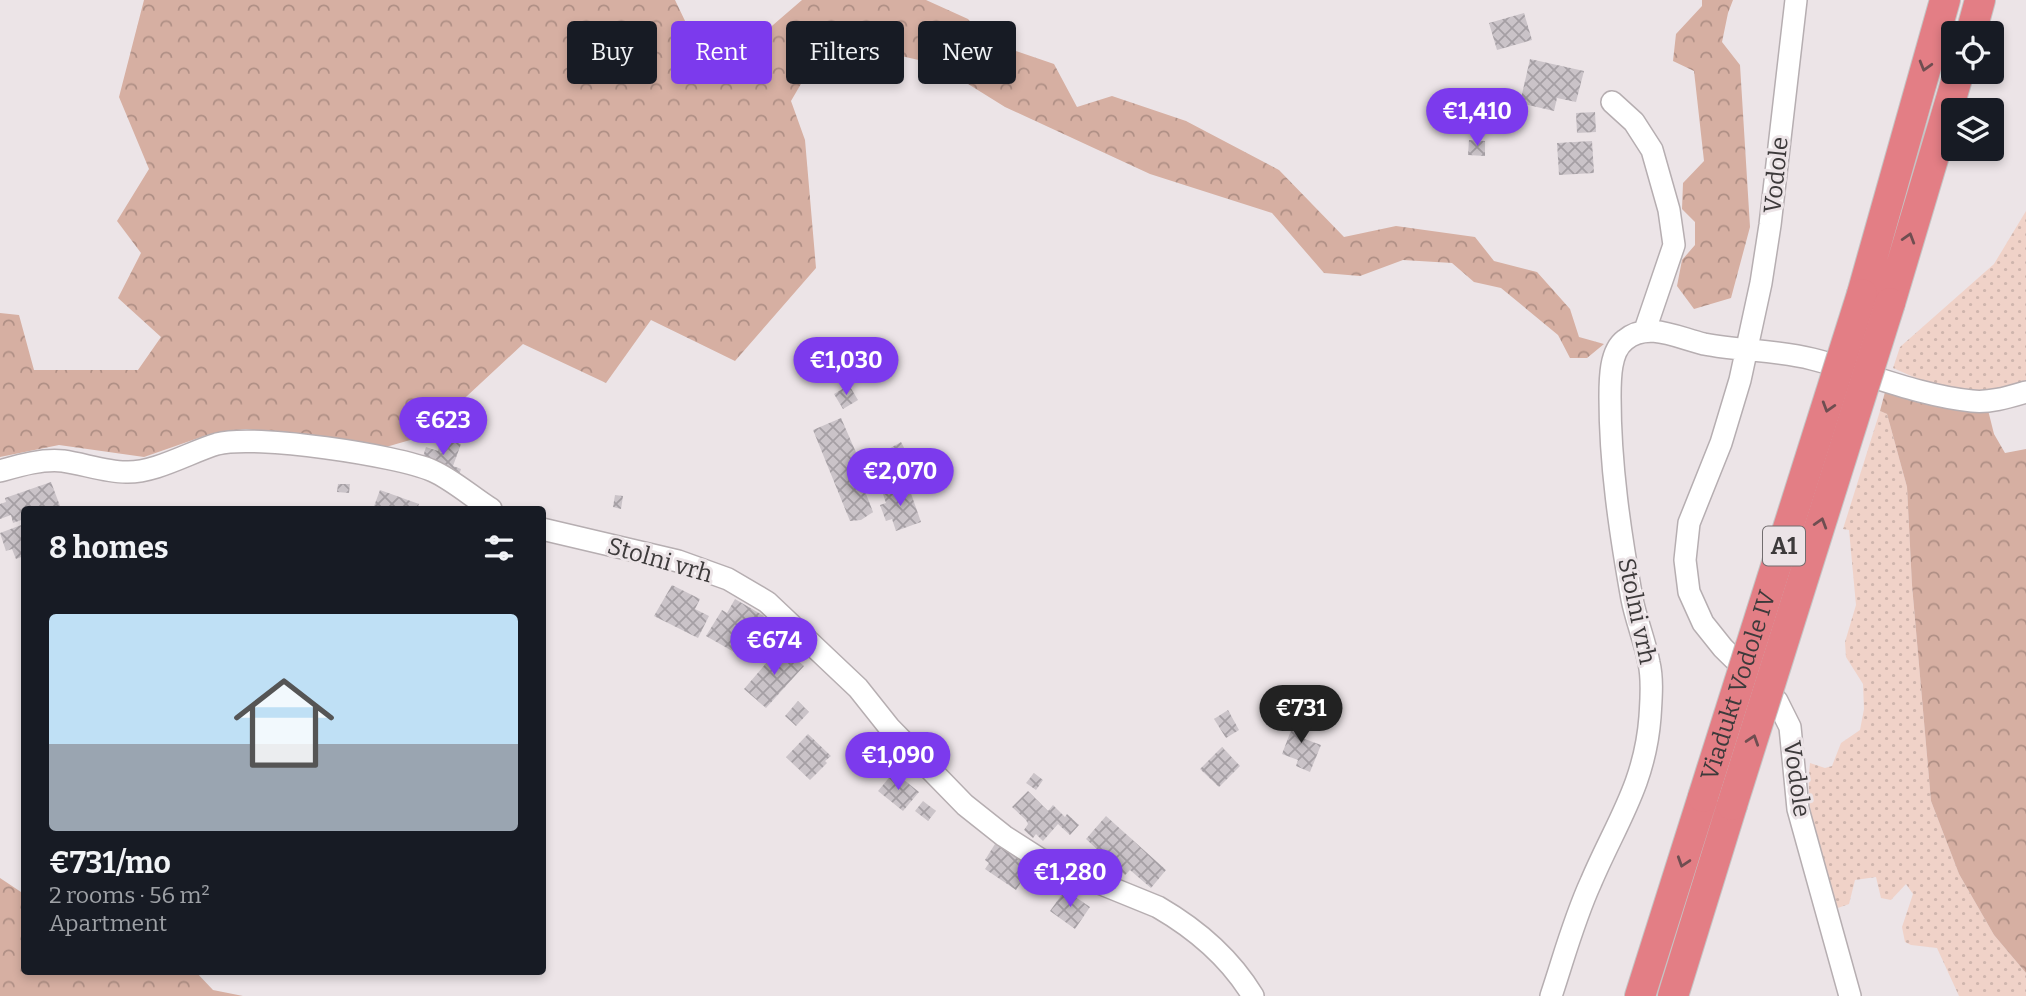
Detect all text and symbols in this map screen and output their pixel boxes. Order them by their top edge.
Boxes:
chip: Buy [567,21,657,84]
chip: Rent [671,21,772,84]
chip: Filters [786,21,904,84]
chip: New [918,21,1016,84]
map controls [1941,21,2004,161]
button: locate [1941,21,2004,84]
one-way arrow [1919,59,1934,71]
pin: €1,410 [1420,88,1534,148]
text: €1,410 [1442,97,1512,125]
button: layers [1941,98,2004,161]
street label: Vodole [1758,135,1794,215]
one-way arrow [1901,232,1916,244]
pin: €1,030 [789,338,903,397]
text: €1,030 [809,346,883,374]
pin: €623 [402,398,484,457]
one-way arrow [1821,400,1836,412]
text: €623 [415,406,471,434]
pin: €2,070 [843,448,957,508]
text: €2,070 [863,457,937,485]
one-way arrow [1812,517,1827,529]
road number: A1 [1763,526,1805,566]
icon: filters [480,529,518,567]
text: 8 homes [49,530,169,566]
street label: Stolni vrh [604,532,716,588]
street label: Stolni vrh [1612,555,1662,667]
street label: Viadukt Vodole IV [1695,587,1781,784]
pin: €674 [733,618,815,677]
text: €674 [746,626,802,654]
icon: home [221,660,347,786]
pin: €731 [1260,686,1342,745]
text: €731 [1275,694,1327,722]
pin: €1,090 [841,732,955,792]
one-way arrow [1744,734,1759,746]
street label: Vodole [1778,739,1816,819]
text: €1,090 [861,741,935,769]
text: €731/mo [49,845,171,881]
pin: €1,280 [1013,850,1127,909]
one-way arrow [1676,856,1691,868]
text: €1,280 [1033,858,1107,886]
text: 2 rooms · 56 m² [49,881,210,909]
text: Apartment [49,909,167,937]

